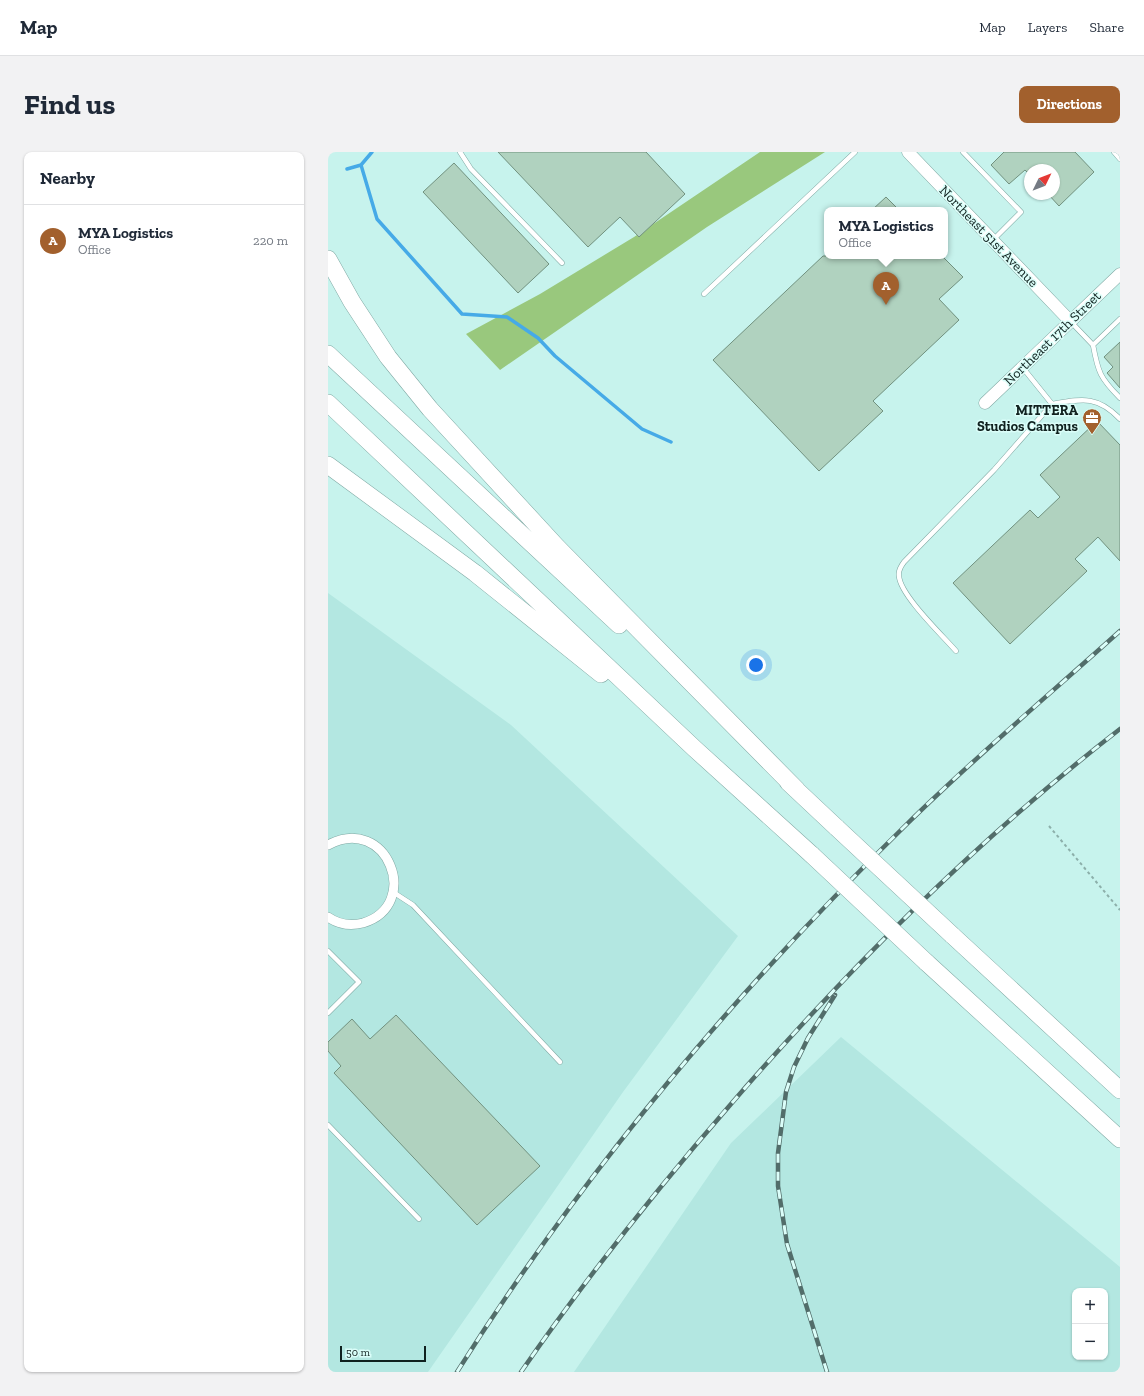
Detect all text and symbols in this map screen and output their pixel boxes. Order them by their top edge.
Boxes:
text: Map [20,16,57,39]
text: Map [979,19,1006,36]
text: Layers [1028,19,1067,36]
text: Share [1089,19,1124,36]
button: Directions [1019,86,1120,123]
text: Find us [24,88,115,121]
north arrow [1024,164,1060,200]
text: Nearby [40,168,95,188]
street label: Northeast 51st Avenue [936,182,1042,291]
popup [824,207,948,259]
text: MYA Logistics [838,217,934,235]
text: MYA Logistics [78,224,173,242]
text: A [49,233,57,248]
text: 220 m [253,233,288,248]
text: Office [838,235,871,250]
text: Office [78,242,111,257]
pin: A [873,272,899,305]
street label: Northeast 17th Street [1000,287,1105,389]
place label: MITTERA Studios Campus [977,402,1079,435]
office icon: MITTERA Studios Campus [1081,407,1103,435]
your location [746,655,766,675]
map controls [1072,1288,1108,1360]
button: + [1072,1288,1108,1324]
button: − [1072,1324,1108,1360]
scale bar [340,1344,426,1363]
text: 50 m [346,1346,370,1359]

